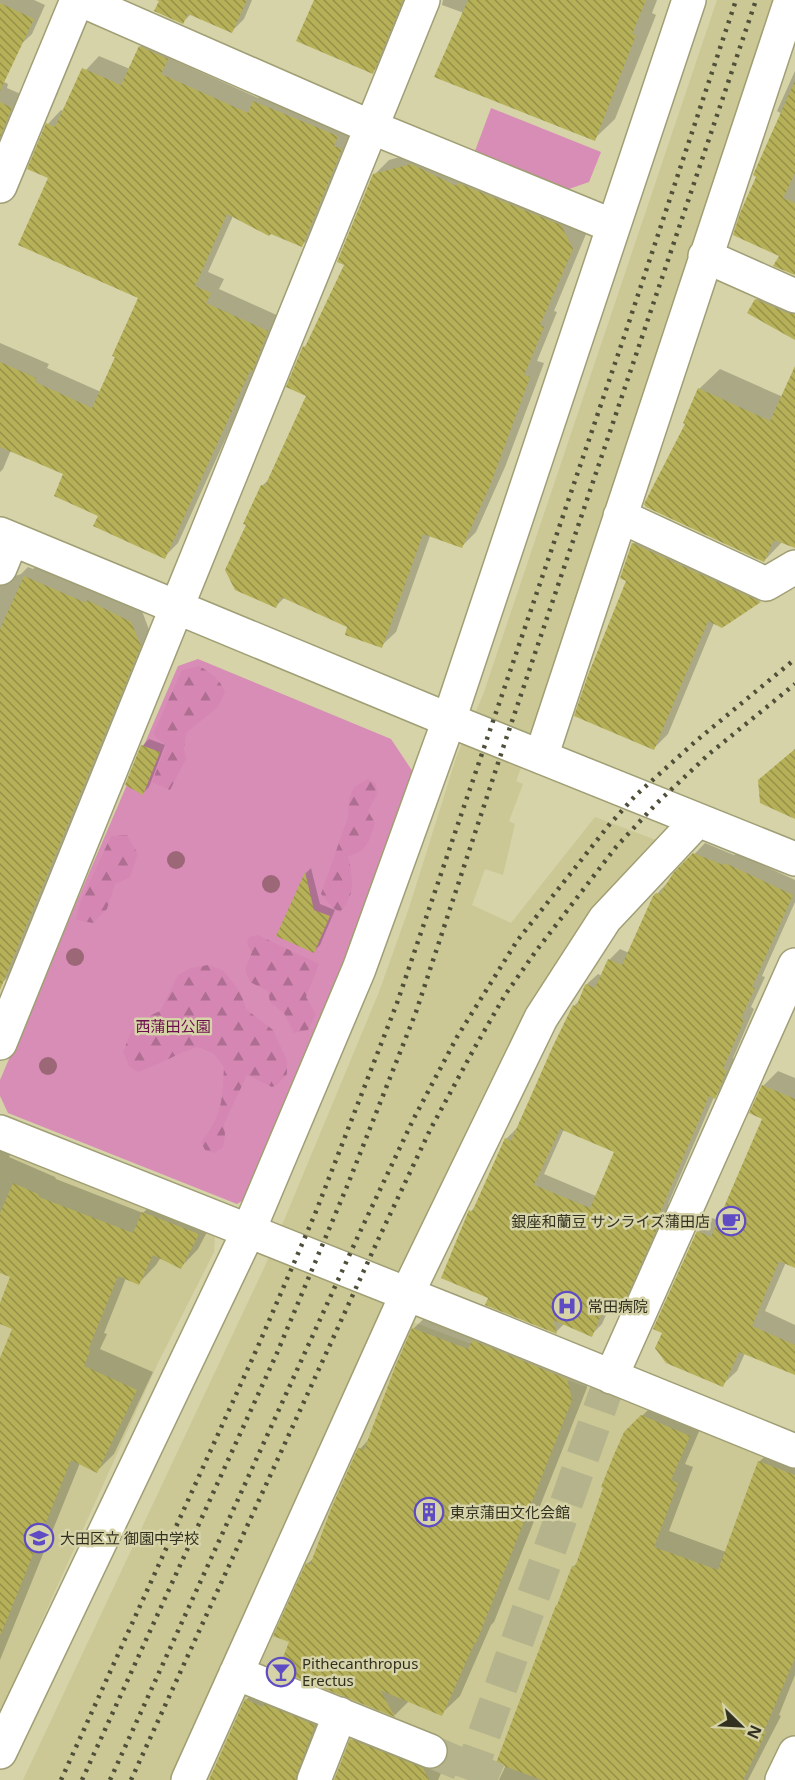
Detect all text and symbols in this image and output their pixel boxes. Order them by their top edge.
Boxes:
park label: 西蒲田公園 [135,1016,211,1036]
cafe icon: 銀座和蘭豆 サンライズ蒲田店 [715,1205,747,1237]
place label: 銀座和蘭豆 サンライズ蒲田店 [512,1211,710,1231]
hospital icon: 常田病院 [551,1290,583,1322]
place label: 常田病院 [588,1296,648,1316]
building icon: 東京蒲田文化会館 [413,1496,445,1528]
place label: 東京蒲田文化会館 [450,1502,570,1522]
school or university icon: 大田区立 御園中学校 [23,1522,55,1554]
place label: 大田区立 御園中学校 [60,1528,199,1548]
place label: Pithecanthropus Erectus [302,1653,418,1690]
bar icon: Pithecanthropus Erectus [265,1656,297,1688]
north arrow [711,1696,771,1756]
text: N [742,1722,767,1743]

